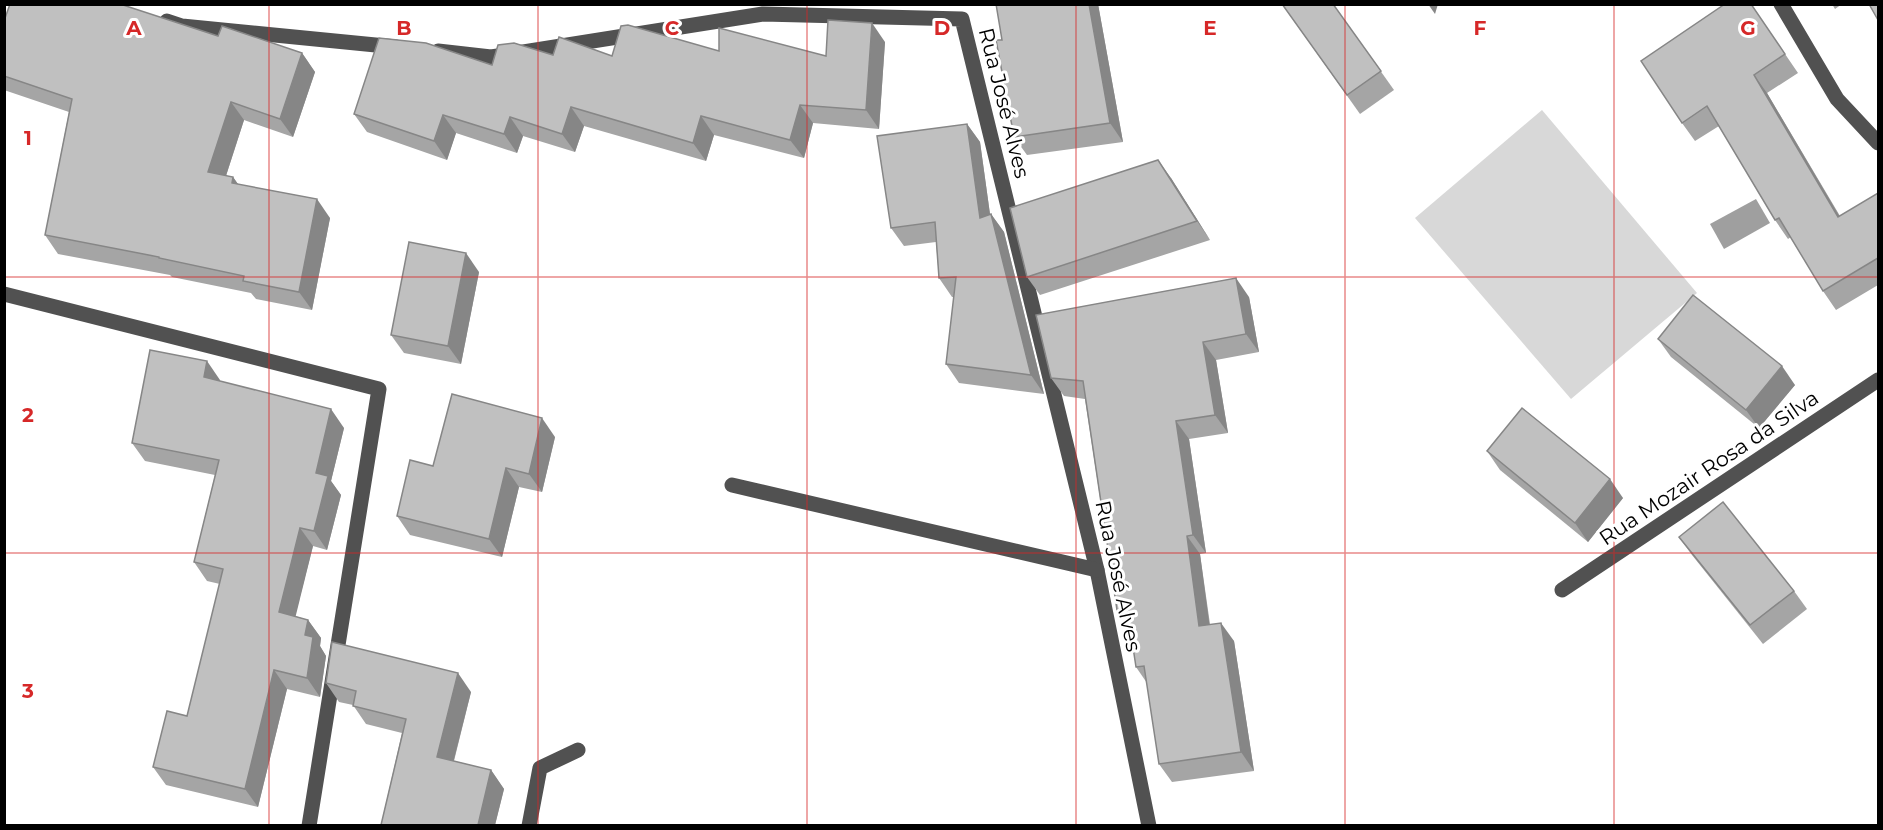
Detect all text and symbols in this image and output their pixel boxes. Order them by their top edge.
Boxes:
text: A [125,16,142,40]
text: B [396,16,412,40]
text: C [665,16,680,40]
text: D [934,16,950,40]
text: E [1203,16,1217,40]
text: F [1474,16,1487,40]
text: G [1740,16,1756,40]
street label: Rua José Alves [974,25,1035,181]
text: 1 [24,126,32,150]
street label: Rua Mozair Rosa da Silva [1594,385,1823,550]
text: 2 [22,403,34,427]
street label: Rua José Alves [1090,498,1147,654]
text: 3 [21,679,34,703]

